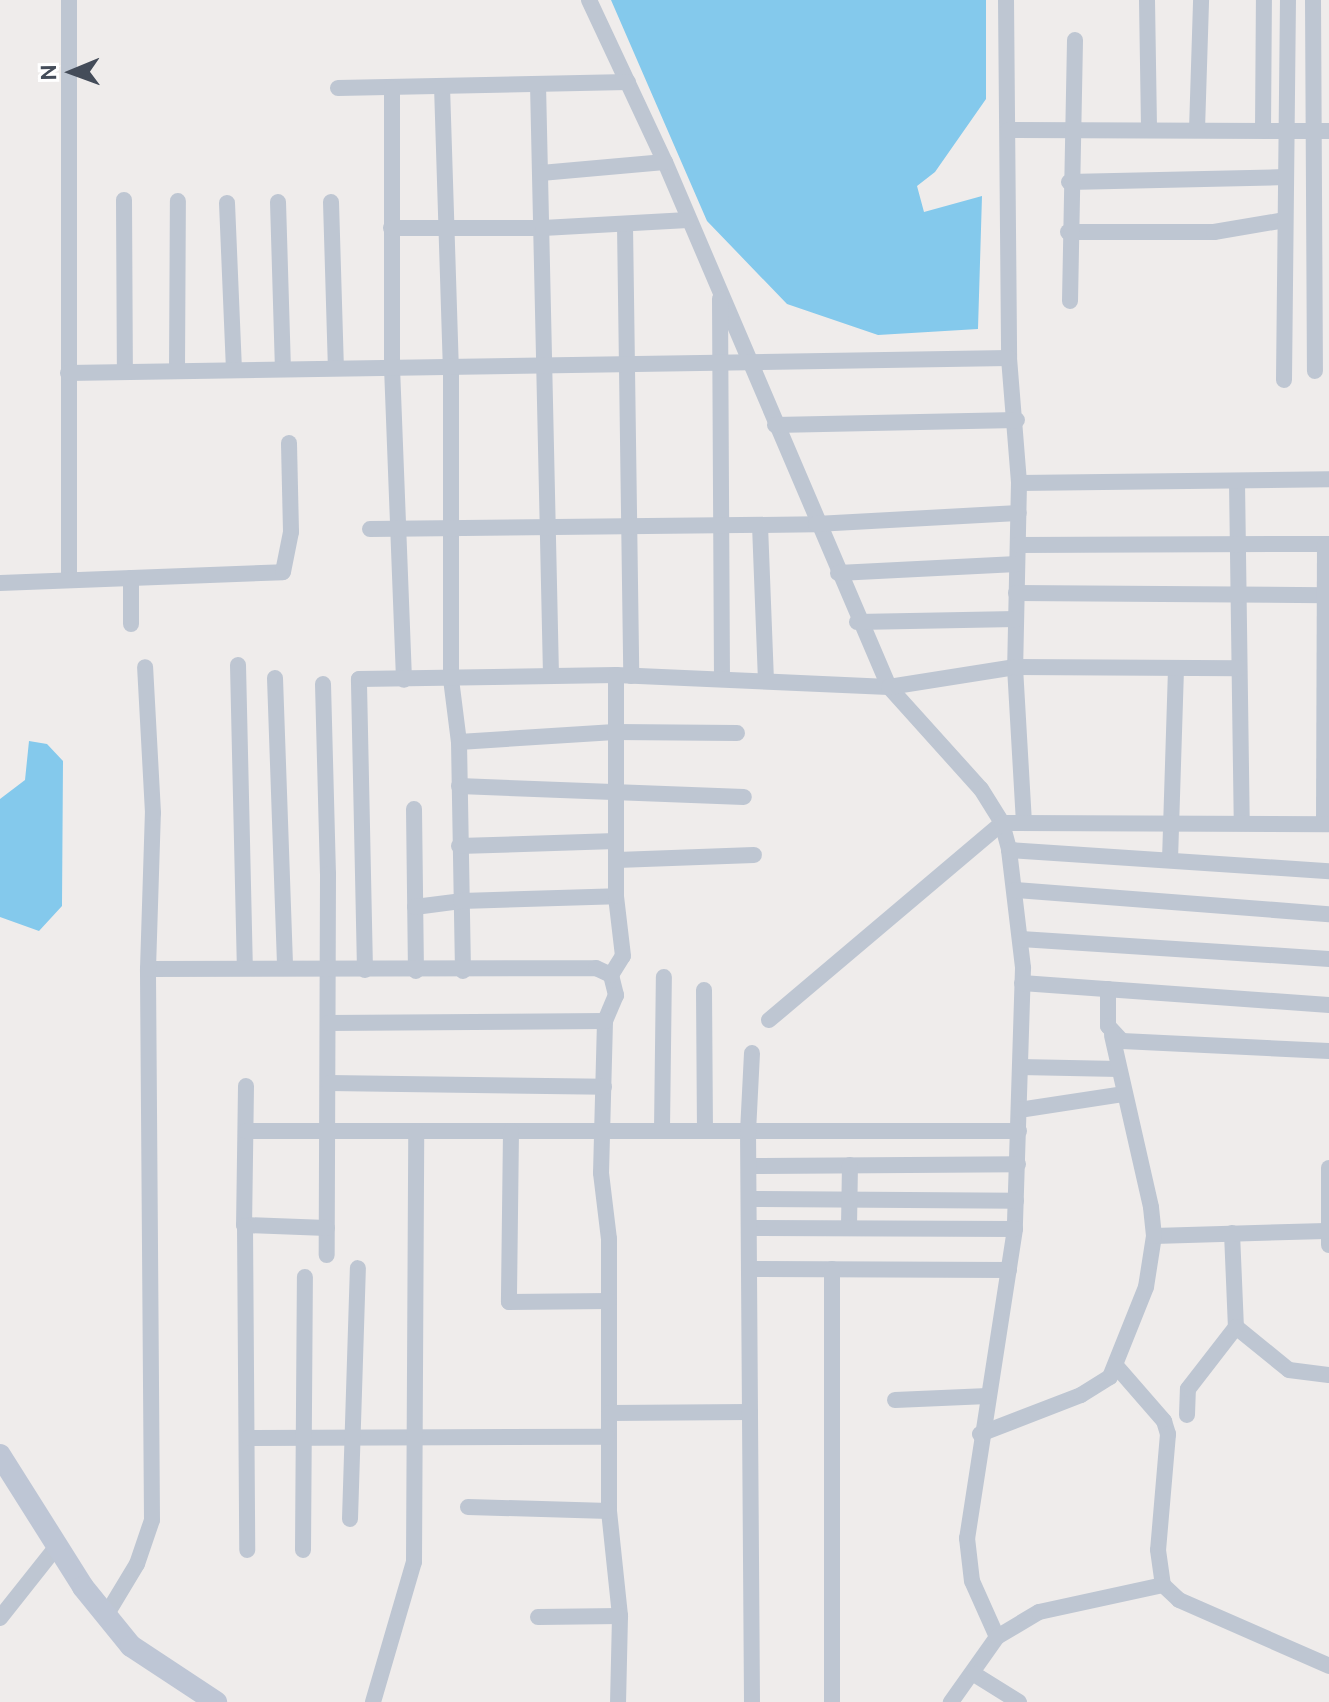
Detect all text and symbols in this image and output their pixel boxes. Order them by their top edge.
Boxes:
north arrow [32,32,112,112]
text: N [35,64,60,81]

